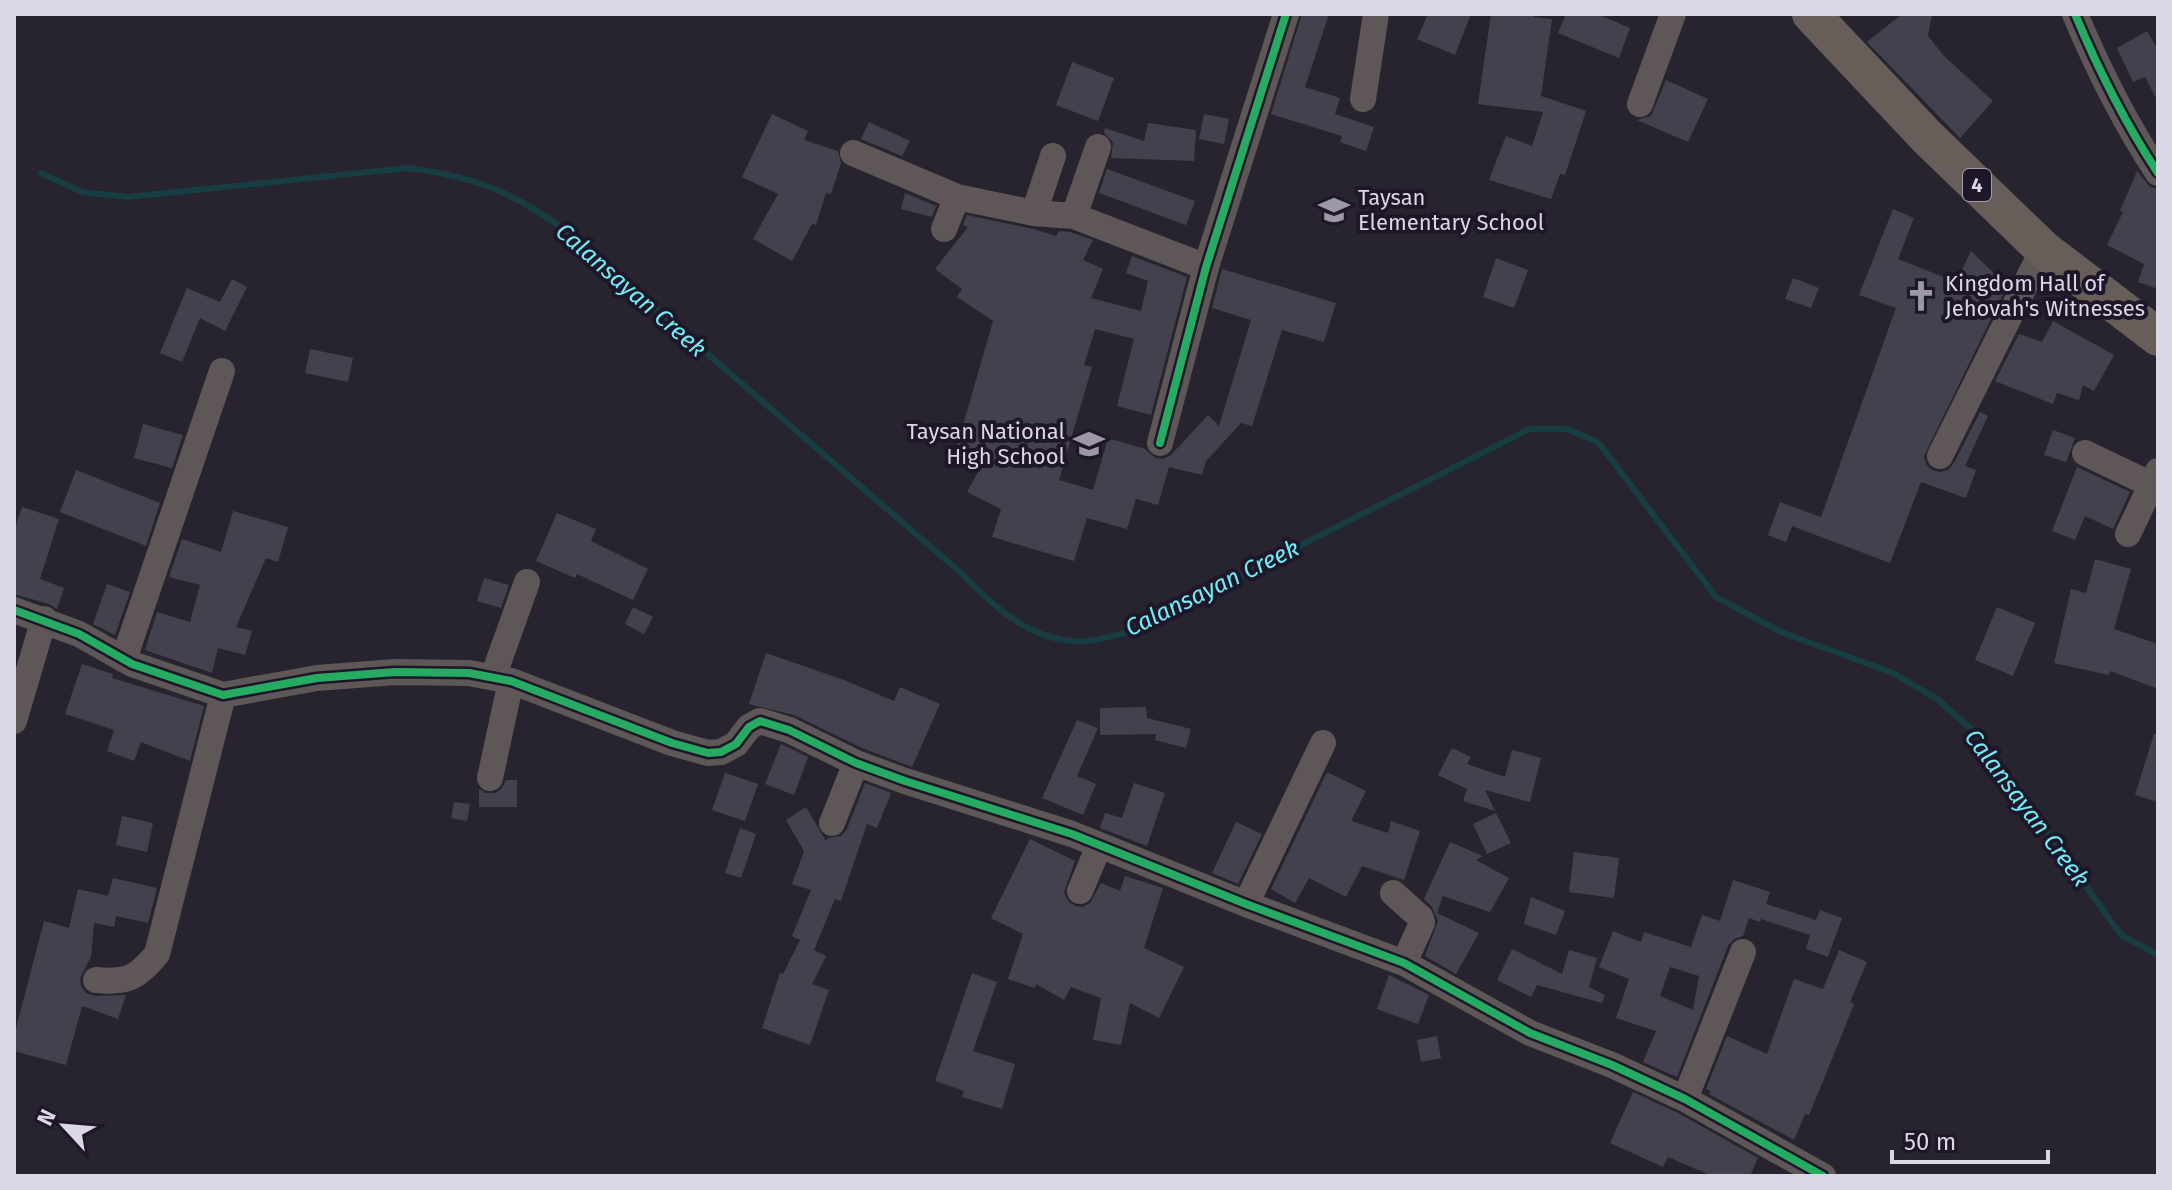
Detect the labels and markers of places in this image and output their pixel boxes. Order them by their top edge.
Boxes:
place label: Taysan Elementary School [1358,184,1544,236]
school or university icon: Taysan Elementary School [1317,193,1351,227]
place label: Kingdom Hall of Jehovah's Witnesses [1945,270,2145,322]
church icon: Kingdom Hall of Jehovah's Witnesses [1904,279,1938,313]
place label: Taysan National High School [907,418,1065,470]
school or university icon: Taysan National High School [1072,427,1106,461]

